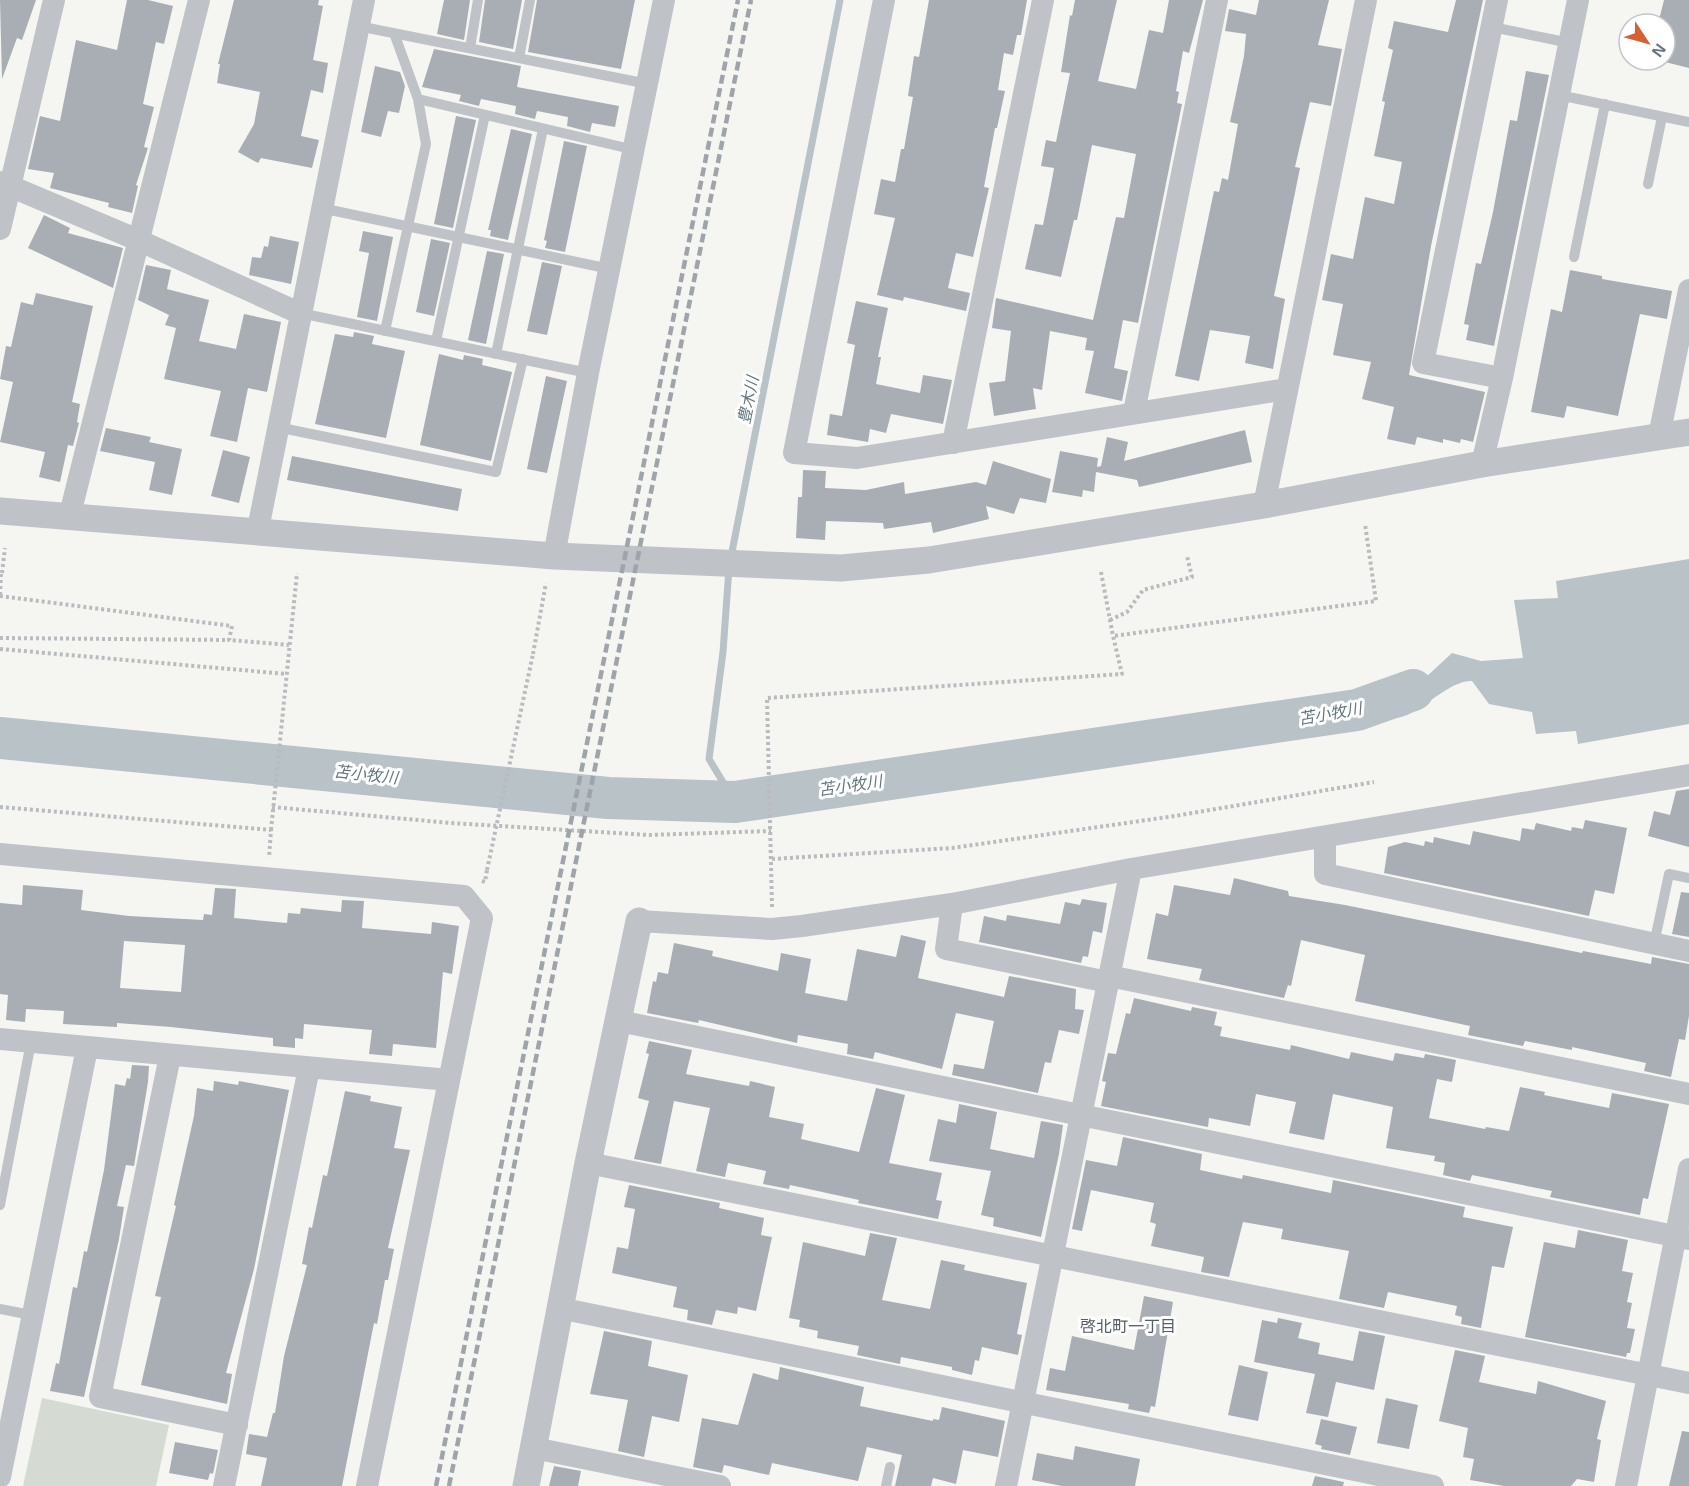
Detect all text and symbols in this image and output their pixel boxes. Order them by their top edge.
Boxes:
north arrow [1617,12,1677,72]
text: N [1648,41,1669,60]
water label: 豊木川 [736,373,762,425]
water label: 苫小牧川 [1297,699,1365,727]
water label: 苫小牧川 [333,763,401,787]
water label: 苫小牧川 [817,772,885,798]
district label: 啓北町一丁目 [1080,1318,1176,1335]

